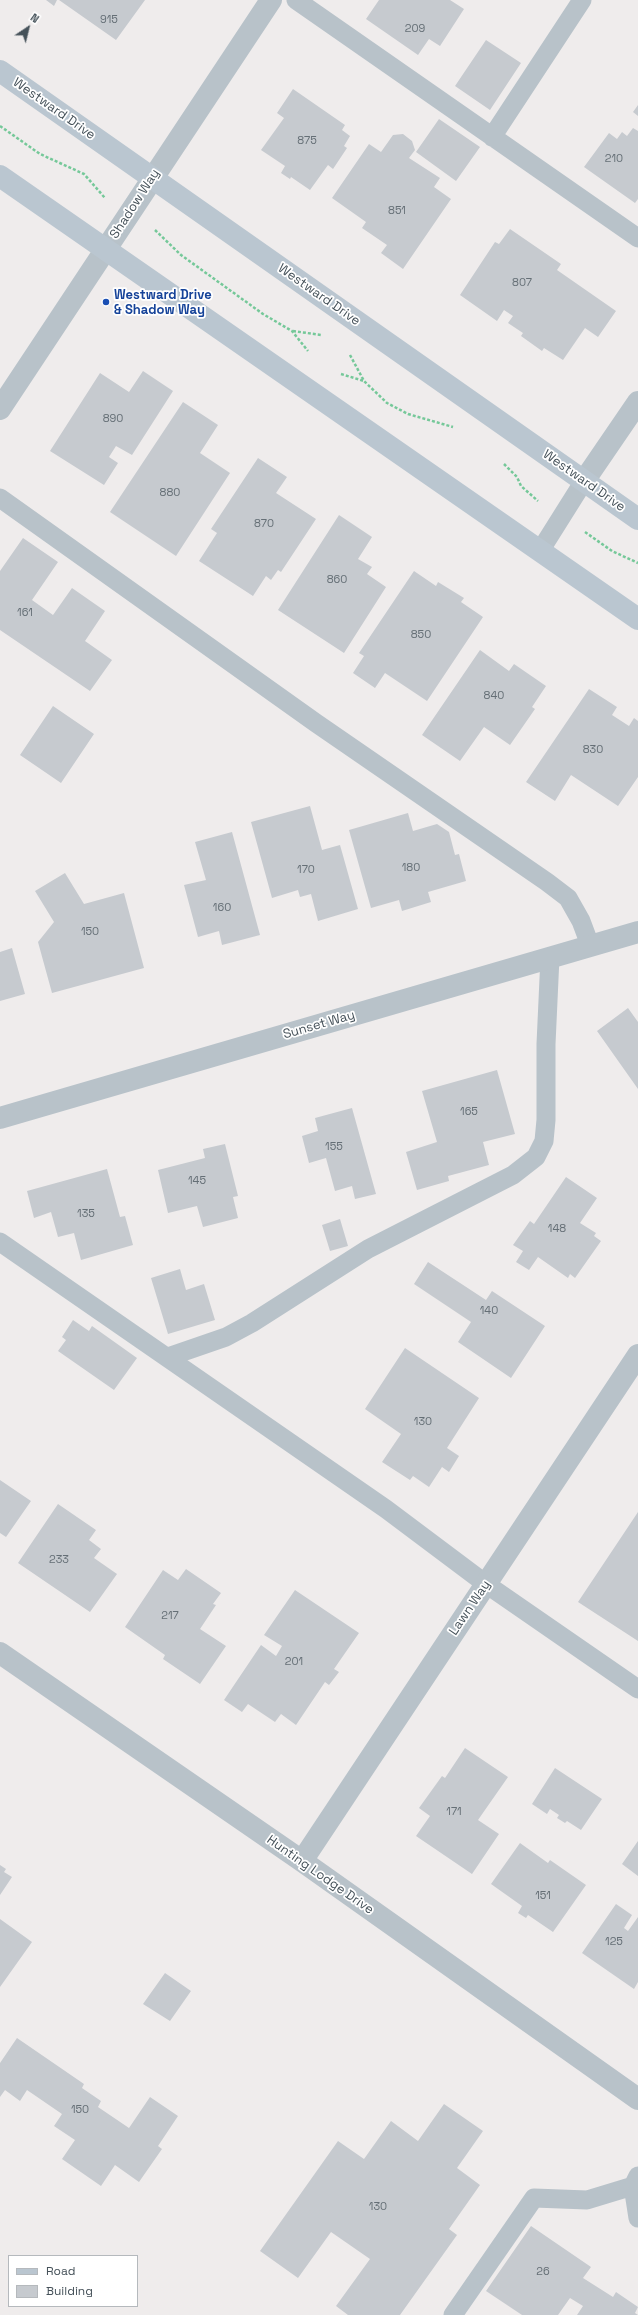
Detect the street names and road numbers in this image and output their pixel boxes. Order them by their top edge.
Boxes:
street label: Westward Drive [10,75,98,143]
street label: Shadow Way [107,166,163,242]
street label: Westward Drive [275,261,363,329]
street label: Westward Drive [540,447,628,515]
street label: Sunset Way [281,1007,357,1043]
street label: Lawn Way [446,1578,494,1638]
street label: Hunting Lodge Drive [263,1832,377,1918]

